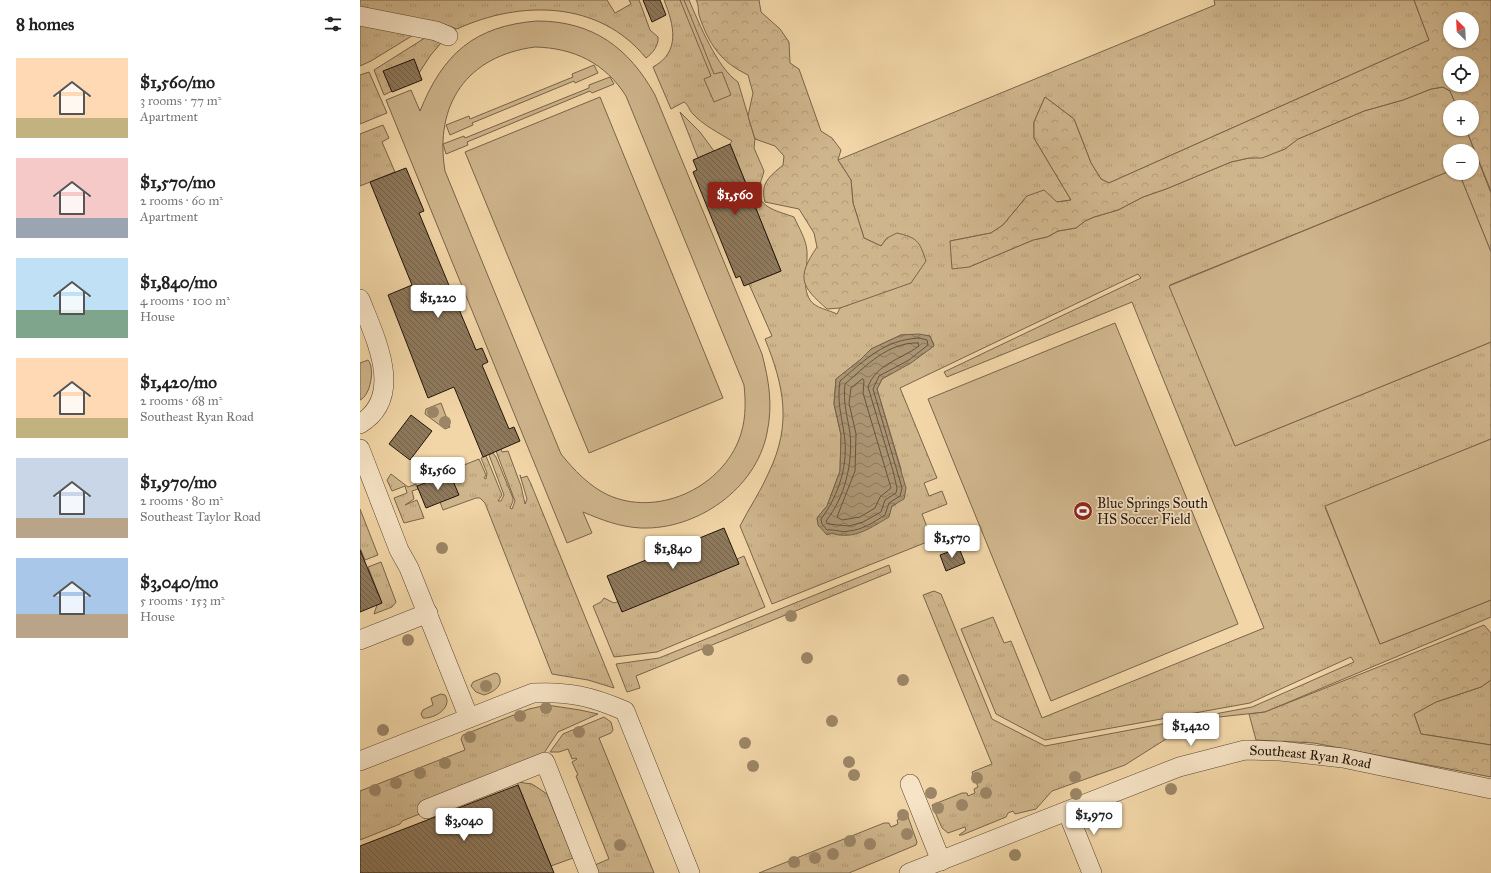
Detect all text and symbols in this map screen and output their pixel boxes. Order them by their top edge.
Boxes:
north arrow [1443,12,1479,48]
map controls [1443,12,1479,180]
icon: filters [322,13,344,35]
text: 8 homes [16,14,74,35]
button: locate [1443,56,1479,92]
text: $1,560/mo [140,72,215,93]
icon: home [48,74,96,122]
text: 3 rooms · 77 m² [140,93,222,109]
button: + [1443,100,1479,136]
text: Apartment [140,109,198,125]
button: − [1443,144,1479,180]
text: $1,570/mo [140,172,215,193]
icon: home [48,174,96,222]
pin: $1,560 [702,182,768,216]
text: $1,560 [717,187,753,203]
text: 2 rooms · 60 m² [140,193,223,209]
text: Apartment [140,209,198,225]
text: $1,840/mo [140,272,217,293]
icon: home [48,274,96,322]
pin: $1,220 [405,285,471,319]
text: $1,220 [420,290,456,306]
text: 4 rooms · 100 m² [140,293,230,309]
text: House [140,309,175,325]
text: $1,420/mo [140,372,217,393]
icon: home [48,374,96,422]
text: 2 rooms · 68 m² [140,393,222,409]
text: Southeast Ryan Road [140,409,254,425]
pin: $1,560 [405,457,471,491]
text: $1,560 [420,462,456,478]
text: $1,970/mo [140,472,217,493]
icon: home [48,474,96,522]
text: 2 rooms · 80 m² [140,493,223,509]
place label: Blue Springs South HS Soccer Field [1097,495,1208,528]
sports icon: Blue Springs South HS Soccer Field [1072,500,1094,522]
text: Southeast Taylor Road [140,509,261,525]
pin: $1,570 [919,525,985,559]
text: $1,570 [934,530,970,546]
pin: $1,840 [640,536,706,570]
text: $1,840 [654,541,692,557]
text: $3,040/mo [140,572,218,593]
icon: home [48,574,96,622]
text: 5 rooms · 153 m² [140,593,225,609]
text: House [140,609,175,625]
pin: $1,420 [1158,713,1224,747]
text: $1,420 [1172,718,1210,734]
street label: Southeast Ryan Road [1249,742,1373,772]
pin: $1,970 [1061,802,1127,836]
text: $1,970 [1075,807,1113,823]
pin: $3,040 [431,808,497,842]
text: $3,040 [445,813,483,829]

